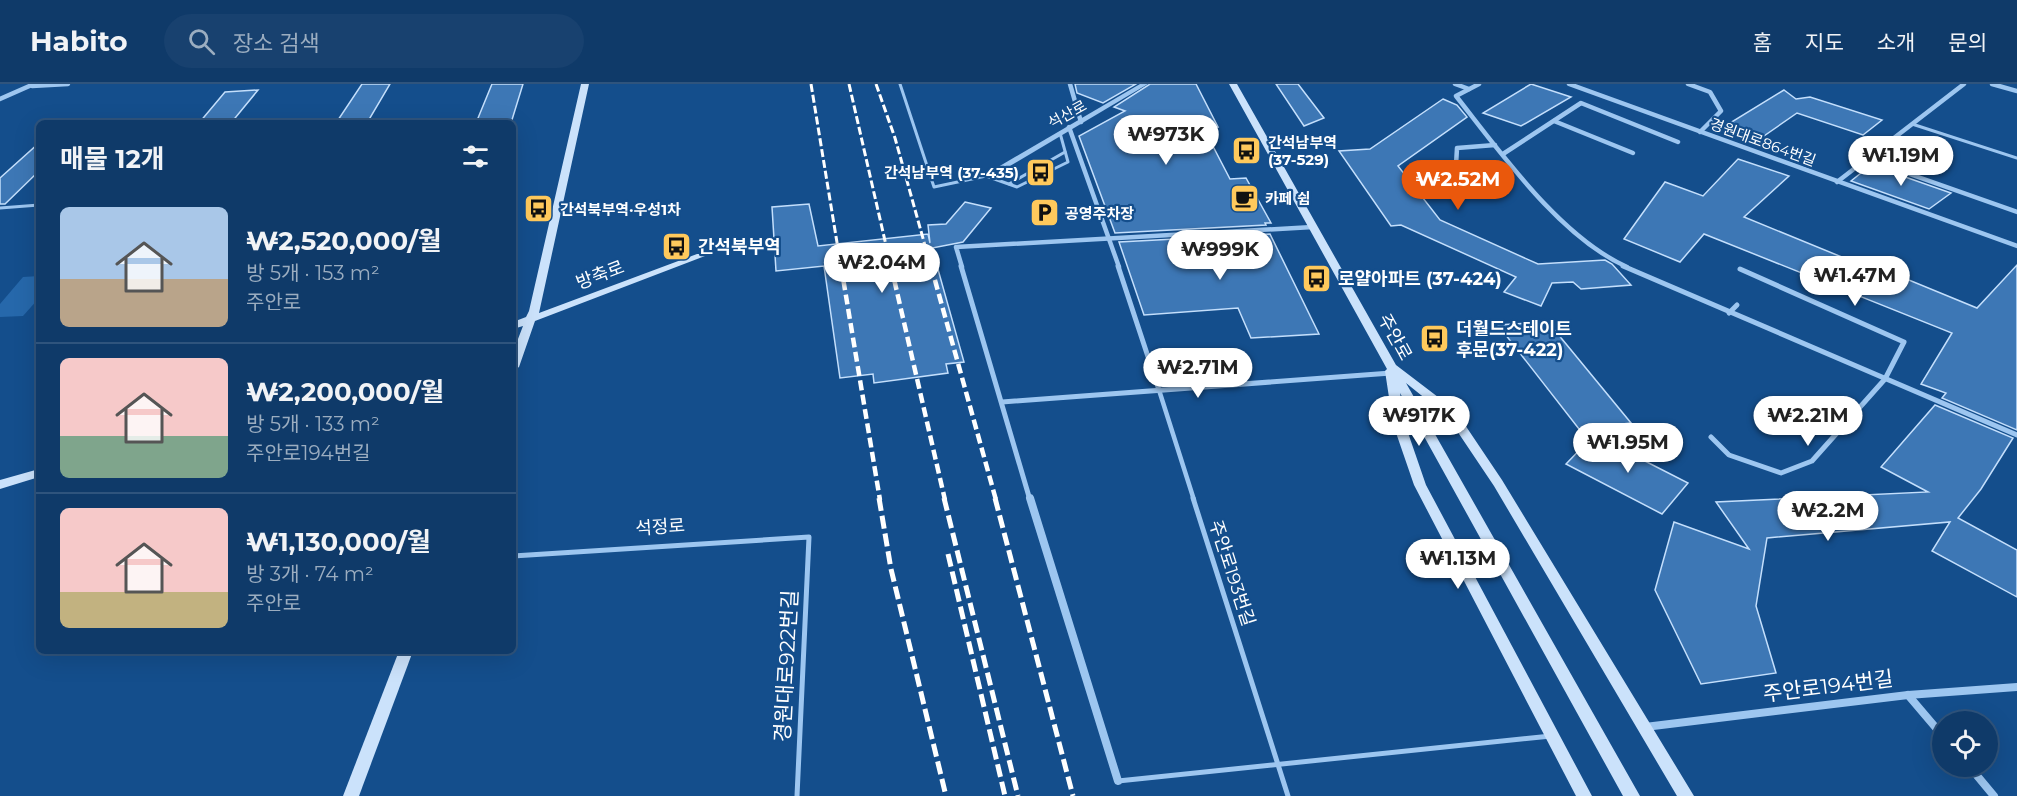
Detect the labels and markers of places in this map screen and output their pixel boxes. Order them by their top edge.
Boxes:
pin: ₩973K [1124,115,1208,166]
place label: 간석남부역 (37-529) [1268,133,1337,169]
bus stop icon: 간석남부역 (37-529) [1231,135,1263,167]
pin: ₩1.19M [1852,136,1950,187]
bus stop icon: 간석남부역 (37-435) [1024,156,1056,188]
pin: ₩2.52M [1409,160,1507,211]
place label: 간석남부역 (37-435) [884,163,1019,182]
cafe icon: 카페 쉼 [1228,182,1260,214]
place label: 카페 쉼 [1265,189,1311,208]
bus stop icon: 간석북부역·우성1차 [523,193,555,225]
parking icon: 공영주차장 [1028,197,1060,229]
place label: 간석북부역·우성1차 [560,200,681,219]
place label: 공영주차장 [1065,204,1134,223]
pin: ₩999K [1178,230,1262,281]
bus stop icon: 간석북부역 [661,231,693,263]
place label: 간석북부역 [698,236,781,258]
pin: ₩2.04M [833,243,931,294]
pin: ₩1.47M [1806,256,1904,307]
bus stop icon: 로얄아파트 (37-424) [1301,263,1333,295]
place label: 로얄아파트 (37-424) [1338,268,1502,290]
place label: 더월드스테이트 후문(37-422) [1456,318,1572,361]
bus stop icon: 더월드스테이트 후문(37-422) [1419,323,1451,355]
pin: ₩2.71M [1149,348,1247,399]
pin: ₩917K [1377,396,1461,447]
pin: ₩2.21M [1759,396,1857,447]
pin: ₩1.95M [1579,423,1677,474]
pin: ₩2.2M [1786,491,1870,542]
pin: ₩1.13M [1409,539,1507,590]

